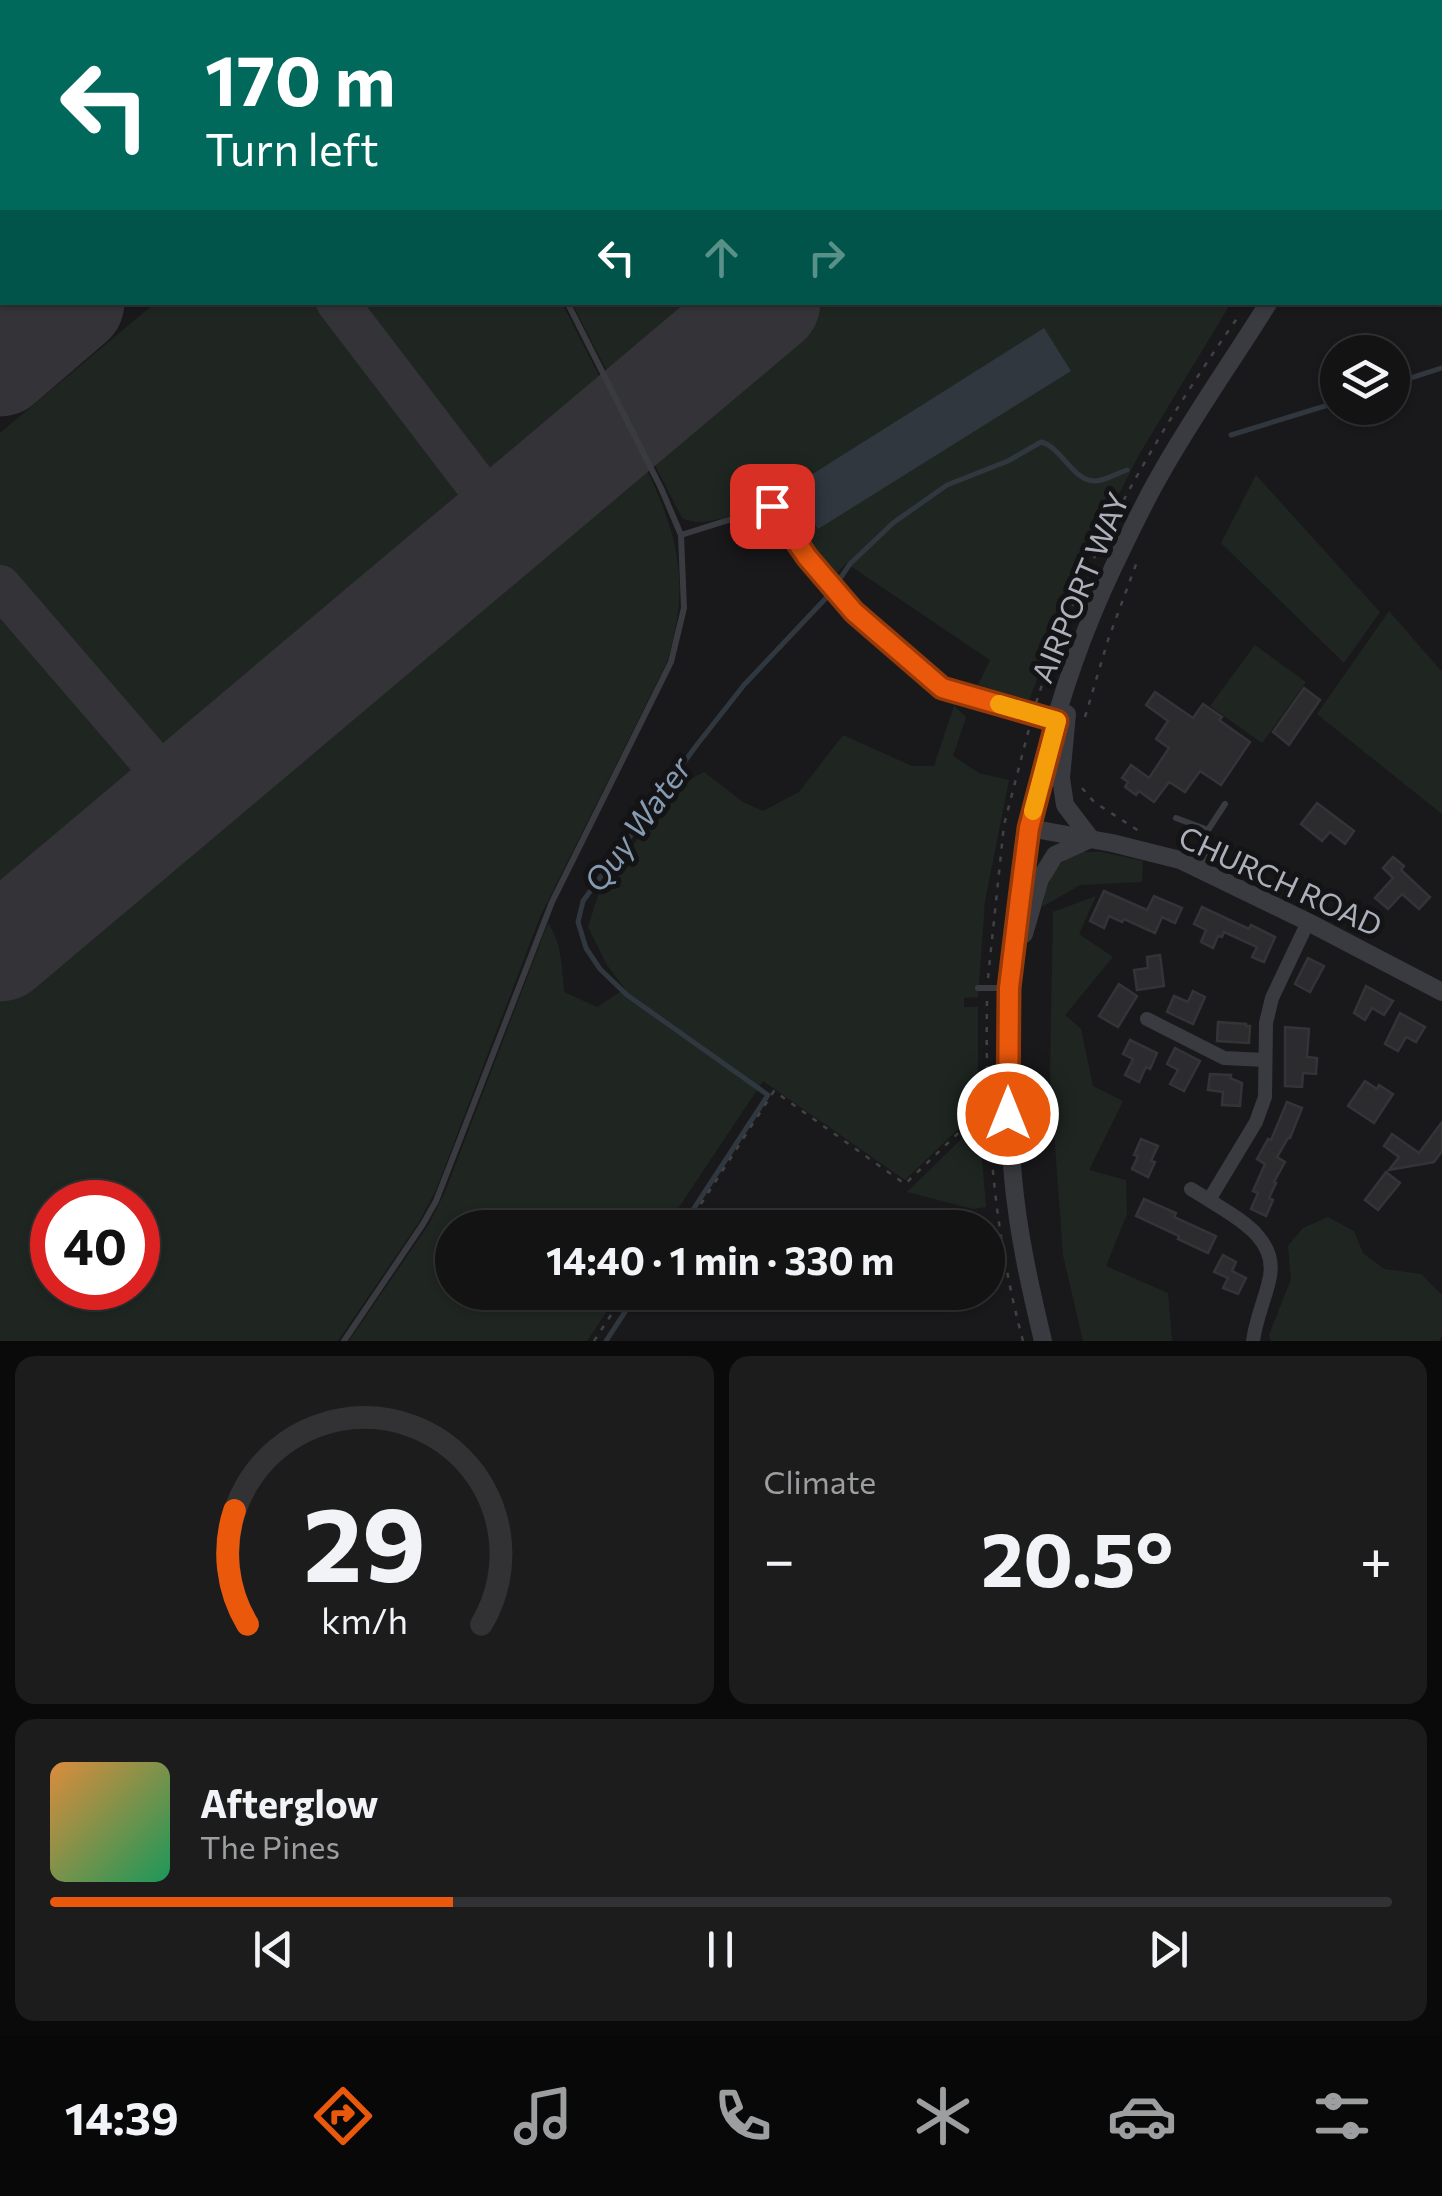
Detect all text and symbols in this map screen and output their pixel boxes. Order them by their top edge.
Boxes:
text: 170 m [205,35,396,120]
icon: left [40,40,170,170]
text: Turn left [205,120,379,175]
icon: left [589,230,644,285]
icon: ahead [694,230,749,285]
icon: right [799,230,854,285]
map controls [1320,335,1410,425]
button: layers [1320,335,1410,425]
pin [730,464,815,549]
icon: arrive [745,479,800,534]
street label: AIRPORT WAY [1022,486,1135,688]
water label: Quy Water [574,748,699,899]
street label: CHURCH ROAD [1174,817,1388,943]
position arrow [956,1062,1060,1166]
speed limit sign: 40 [30,1180,160,1310]
text: 14:40 · 1 min · 330 m [546,1236,894,1283]
text: Climate [764,1461,876,1501]
text: 29 [303,1476,426,1603]
text: 20.5° [981,1511,1173,1602]
text: − [764,1524,795,1591]
text: + [1360,1524,1392,1591]
text: km/h [321,1598,408,1641]
text: Afterglow [200,1779,378,1826]
text: The Pines [200,1826,340,1866]
icon: previous [246,1922,301,1977]
icon: pause [693,1922,748,1977]
icon: next [1141,1922,1196,1977]
icon: directions [308,2081,378,2151]
icon: music [508,2081,578,2151]
icon: phone [708,2081,778,2151]
icon: climate [908,2081,978,2151]
icon: car [1107,2081,1177,2151]
icon: filters [1307,2081,1377,2151]
text: 14:39 [65,2089,179,2144]

